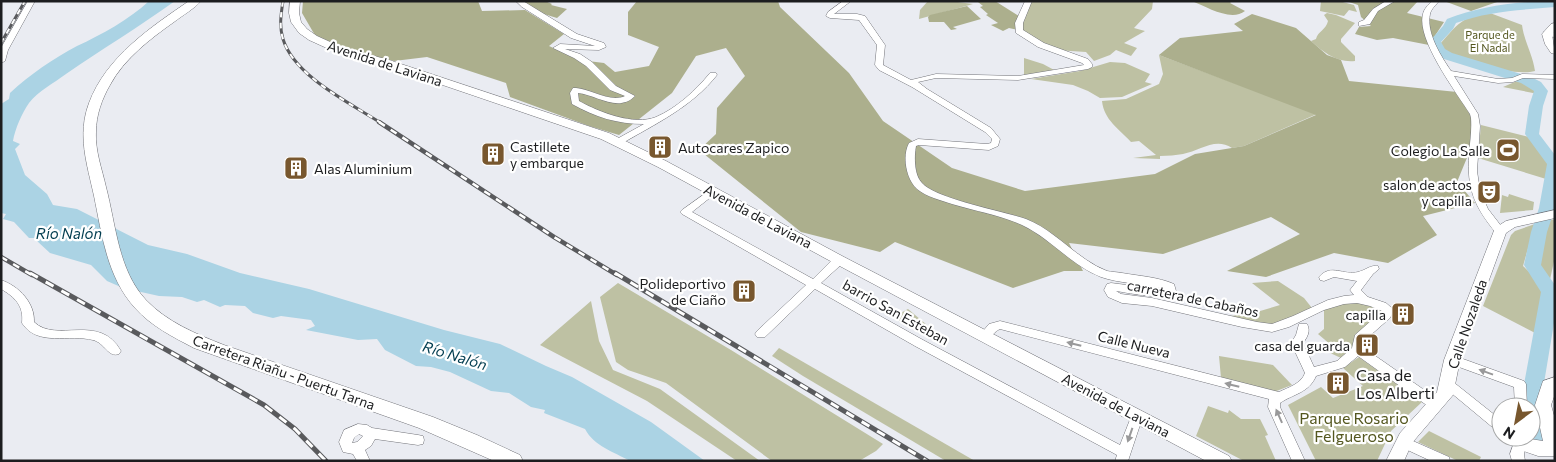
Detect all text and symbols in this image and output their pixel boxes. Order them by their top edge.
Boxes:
park label: Parque de El Nadal [1465,28,1515,54]
street label: Avenida de Laviana [325,36,445,90]
building icon: Autocares Zapico [647,134,673,160]
sports icon: Colegio La Salle [1495,137,1521,163]
place label: Castillete y embarque [510,138,584,171]
place label: Autocares Zapico [678,139,789,156]
building icon: Castillete y embarque [480,141,506,167]
place label: Colegio La Salle [1391,142,1490,159]
building icon: Alas Aluminium [283,155,309,181]
place label: Alas Aluminium [314,160,412,177]
place label: salon de actos y capilla [1383,176,1472,209]
theatre icon: salon de actos y capilla [1476,179,1502,205]
street label: Avenida de Laviana [701,180,815,252]
water label: Río Nalón [36,224,102,242]
place label: Polideportivo de Ciaño [640,275,726,308]
street label: barrio San Esteban [840,276,952,348]
street label: carretera de Cabaños [1126,276,1260,320]
street label: Calle Nozaleda [1444,277,1490,371]
building icon: Polideportivo de Ciaño [731,278,757,304]
building icon: capilla [1390,301,1416,327]
place label: capilla [1345,306,1386,323]
street label: Calle Nueva [1096,327,1172,361]
street label: Carretera Riañu - Puertu Tarna [190,331,378,413]
building icon: casa del guarda [1354,332,1380,358]
water label: Río Nalón [421,337,489,373]
place label: casa del guarda [1254,337,1350,354]
one-way arrow [1067,340,1082,348]
place label: Casa de Los Alberti [1356,365,1435,402]
one-way arrow [1478,368,1493,376]
street label: Avenida de Laviana [1059,369,1173,441]
building icon: Casa de Los Alberti [1325,370,1351,396]
one-way arrow [1224,380,1239,388]
north arrow [1491,397,1541,447]
park label: Parque Rosario Felgueroso [1299,408,1409,445]
one-way arrow [1274,409,1282,423]
text: N [1500,423,1518,443]
one-way arrow [1126,427,1134,442]

